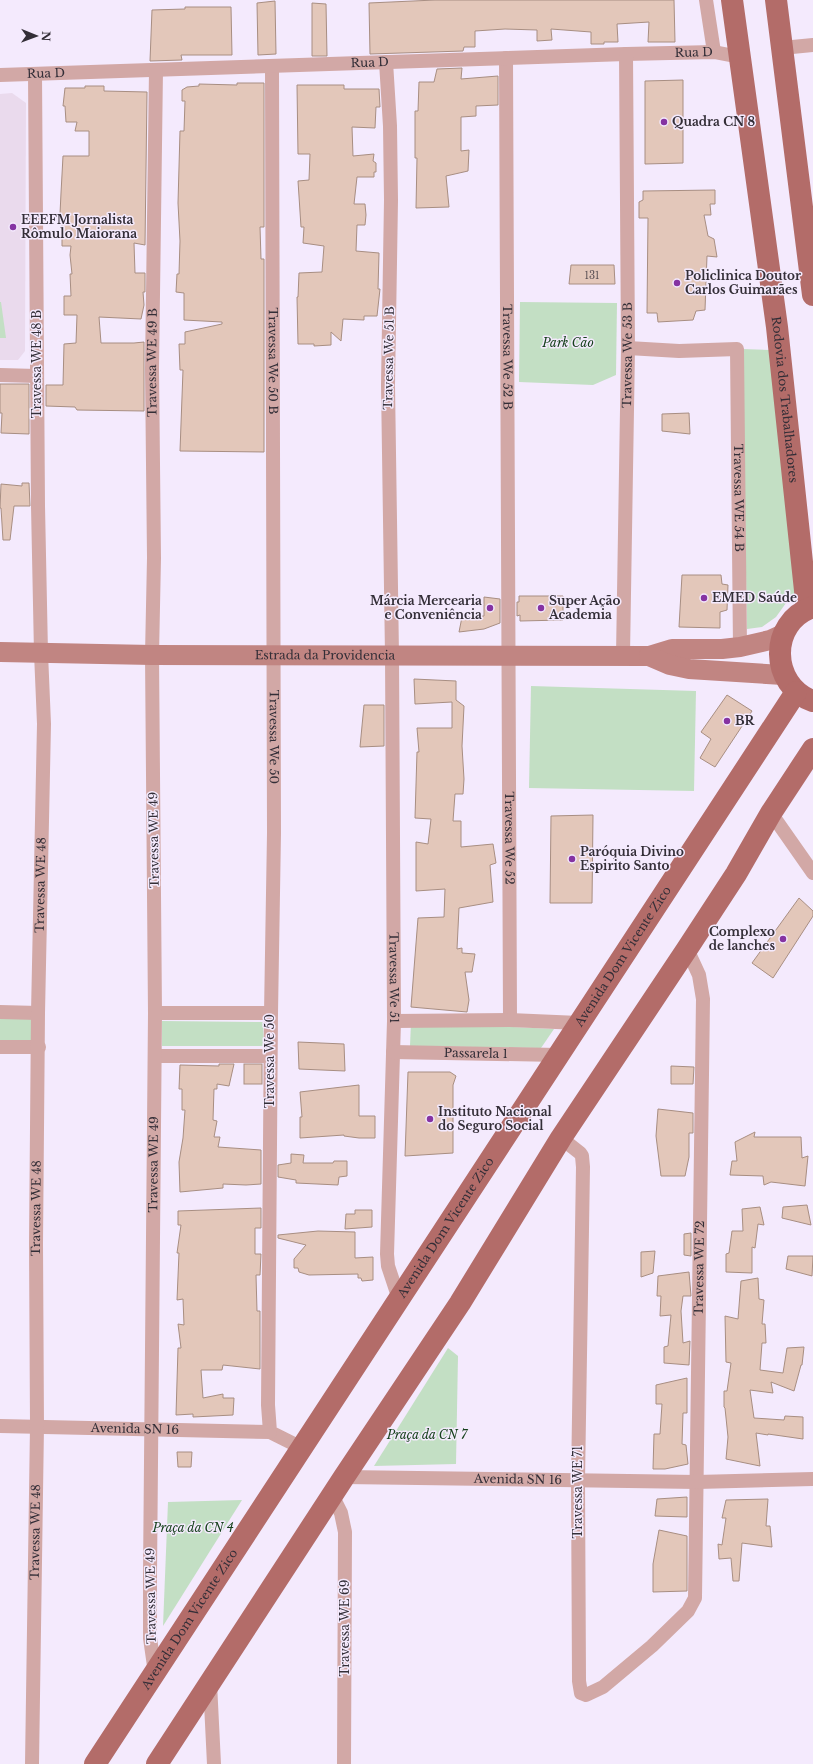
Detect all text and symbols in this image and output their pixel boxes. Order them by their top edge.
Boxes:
north arrow [16,16,56,56]
text: N [39,31,53,42]
street label: Rua D [674,44,713,60]
street label: Rua D [350,54,389,70]
street label: Rua D [27,65,65,81]
place label: Quadra CN 8 [672,114,756,129]
marker: Quadra CN 8 [659,117,669,127]
place label: EEEFM Jornalista Rômulo Maiorana [21,212,137,241]
marker: EEEFM Jornalista Rômulo Maiorana [8,222,18,232]
place label: Policlinica Doutor Carlos Guimarães [685,268,801,297]
house number: 131 [584,269,600,282]
marker: Policlinica Doutor Carlos Guimarães [672,278,682,288]
street label: Travessa We 53 B [619,302,635,408]
street label: Travessa We 52 B [500,304,515,410]
street label: Travessa We 51 B [380,306,397,410]
street label: Travessa WE 49 B [144,308,160,417]
street label: Travessa We 50 B [266,308,281,414]
street label: Travessa WE 48 B [29,310,44,418]
street label: Rodovia dos Trabalhadores [769,315,802,483]
park label: Park Cão [541,335,594,350]
street label: Travessa WE 54 B [731,444,747,552]
place label: EMED Saúde [712,590,797,605]
place label: Márcia Mercearia e Conveniência [370,593,482,622]
place label: Super Ação Academia [548,593,620,622]
marker: EMED Saúde [699,593,709,603]
marker: Márcia Mercearia e Conveniência [485,603,495,613]
marker: Super Ação Academia [536,603,546,613]
street label: Estrada da Providencia [255,647,396,662]
street label: Travessa We 50 [267,690,282,784]
place label: BR [735,713,756,728]
marker: BR [722,716,732,726]
street label: Travessa We 52 [502,791,517,885]
street label: Travessa WE 49 [145,792,162,888]
street label: Travessa WE 48 [32,837,49,933]
place label: Paróquia Divino Espirito Santo [580,844,684,873]
marker: Paróquia Divino Espirito Santo [567,854,577,864]
street label: Avenida Dom Vicente Zico [571,883,674,1030]
place label: Complexo de lanches [709,924,775,953]
street label: Travessa We 51 [387,932,402,1023]
marker: Complexo de lanches [778,934,788,944]
street label: Travessa We 50 [262,1014,277,1108]
street label: Passarela 1 [444,1045,508,1061]
place label: Instituto Nacional do Seguro Social [438,1104,553,1133]
marker: Instituto Nacional do Seguro Social [425,1114,435,1124]
street label: Travessa WE 49 [145,1116,161,1213]
street label: Avenida Dom Vicente Zico [393,1154,497,1301]
street label: Travessa WE 48 [28,1160,44,1256]
street label: Travessa WE 72 [691,1221,707,1316]
street label: Avenida SN 16 [90,1420,179,1437]
park label: Praça da CN 7 [386,1427,469,1442]
street label: Travessa WE 71 [570,1446,585,1538]
street label: Avenida SN 16 [473,1471,562,1487]
street label: Travessa WE 48 [27,1484,43,1580]
park label: Praça da CN 4 [151,1520,234,1535]
street label: Avenida Dom Vicente Zico [137,1546,241,1693]
street label: Travessa WE 49 [142,1548,159,1644]
street label: Travessa WE 69 [337,1580,352,1676]

